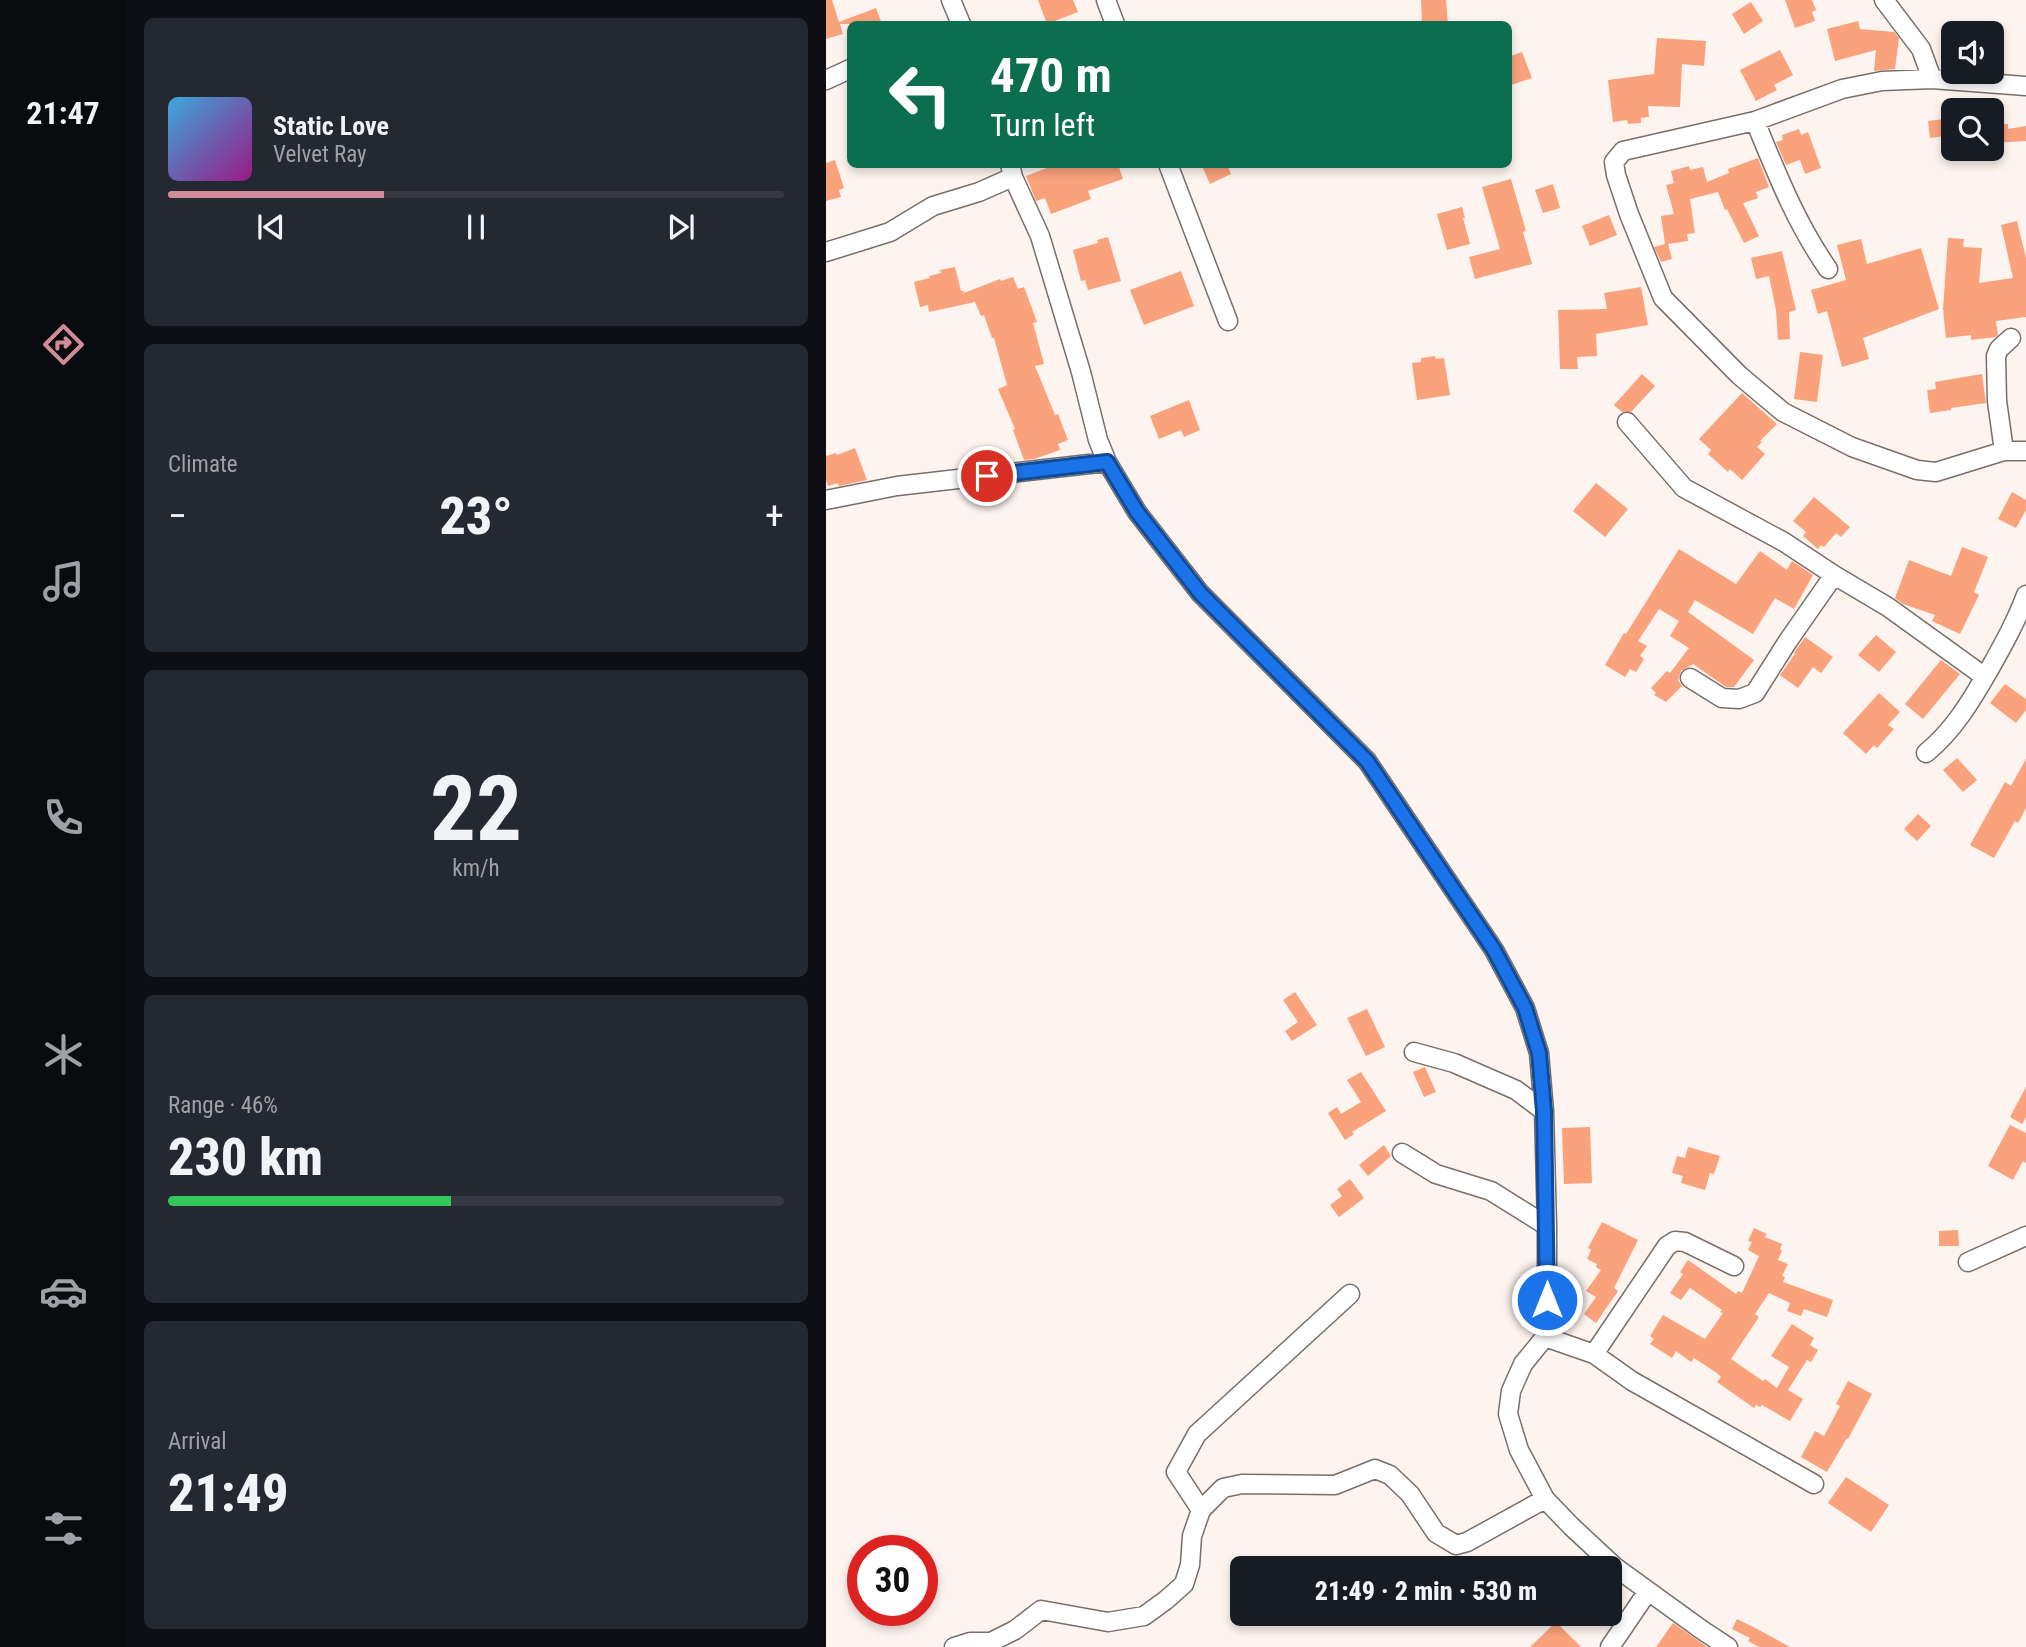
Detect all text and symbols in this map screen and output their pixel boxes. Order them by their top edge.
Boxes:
map controls [1941,21,2004,161]
button: sound [1941,21,2004,84]
text: 470 m [990,47,1112,104]
icon: left [875,49,966,140]
text: 21:47 [26,94,100,132]
button: search [1941,98,2004,161]
text: Turn left [990,106,1095,144]
text: Static Love [273,111,389,141]
text: Velvet Ray [273,141,367,168]
icon: previous [252,208,290,246]
icon: pause [457,208,495,246]
icon: next [662,208,700,246]
icon: directions [39,320,88,369]
pin [957,446,1017,506]
text: Climate [168,451,238,478]
icon: arrive [968,457,1006,495]
text: 23° [439,486,513,547]
text: − [168,494,187,538]
text: + [765,494,784,538]
icon: music [39,557,88,606]
text: 22 [430,756,522,862]
icon: phone [39,793,88,842]
text: km/h [452,855,500,882]
icon: climate [39,1030,88,1079]
text: Range · 46% [168,1092,278,1119]
text: 230 km [168,1127,323,1188]
position arrow [1510,1263,1584,1337]
icon: car [39,1267,88,1316]
text: Arrival [168,1428,227,1455]
text: 21:49 [168,1463,288,1524]
icon: filters [39,1504,88,1553]
speed limit sign: 30 [847,1535,938,1626]
text: 21:49 · 2 min · 530 m [1315,1576,1537,1606]

